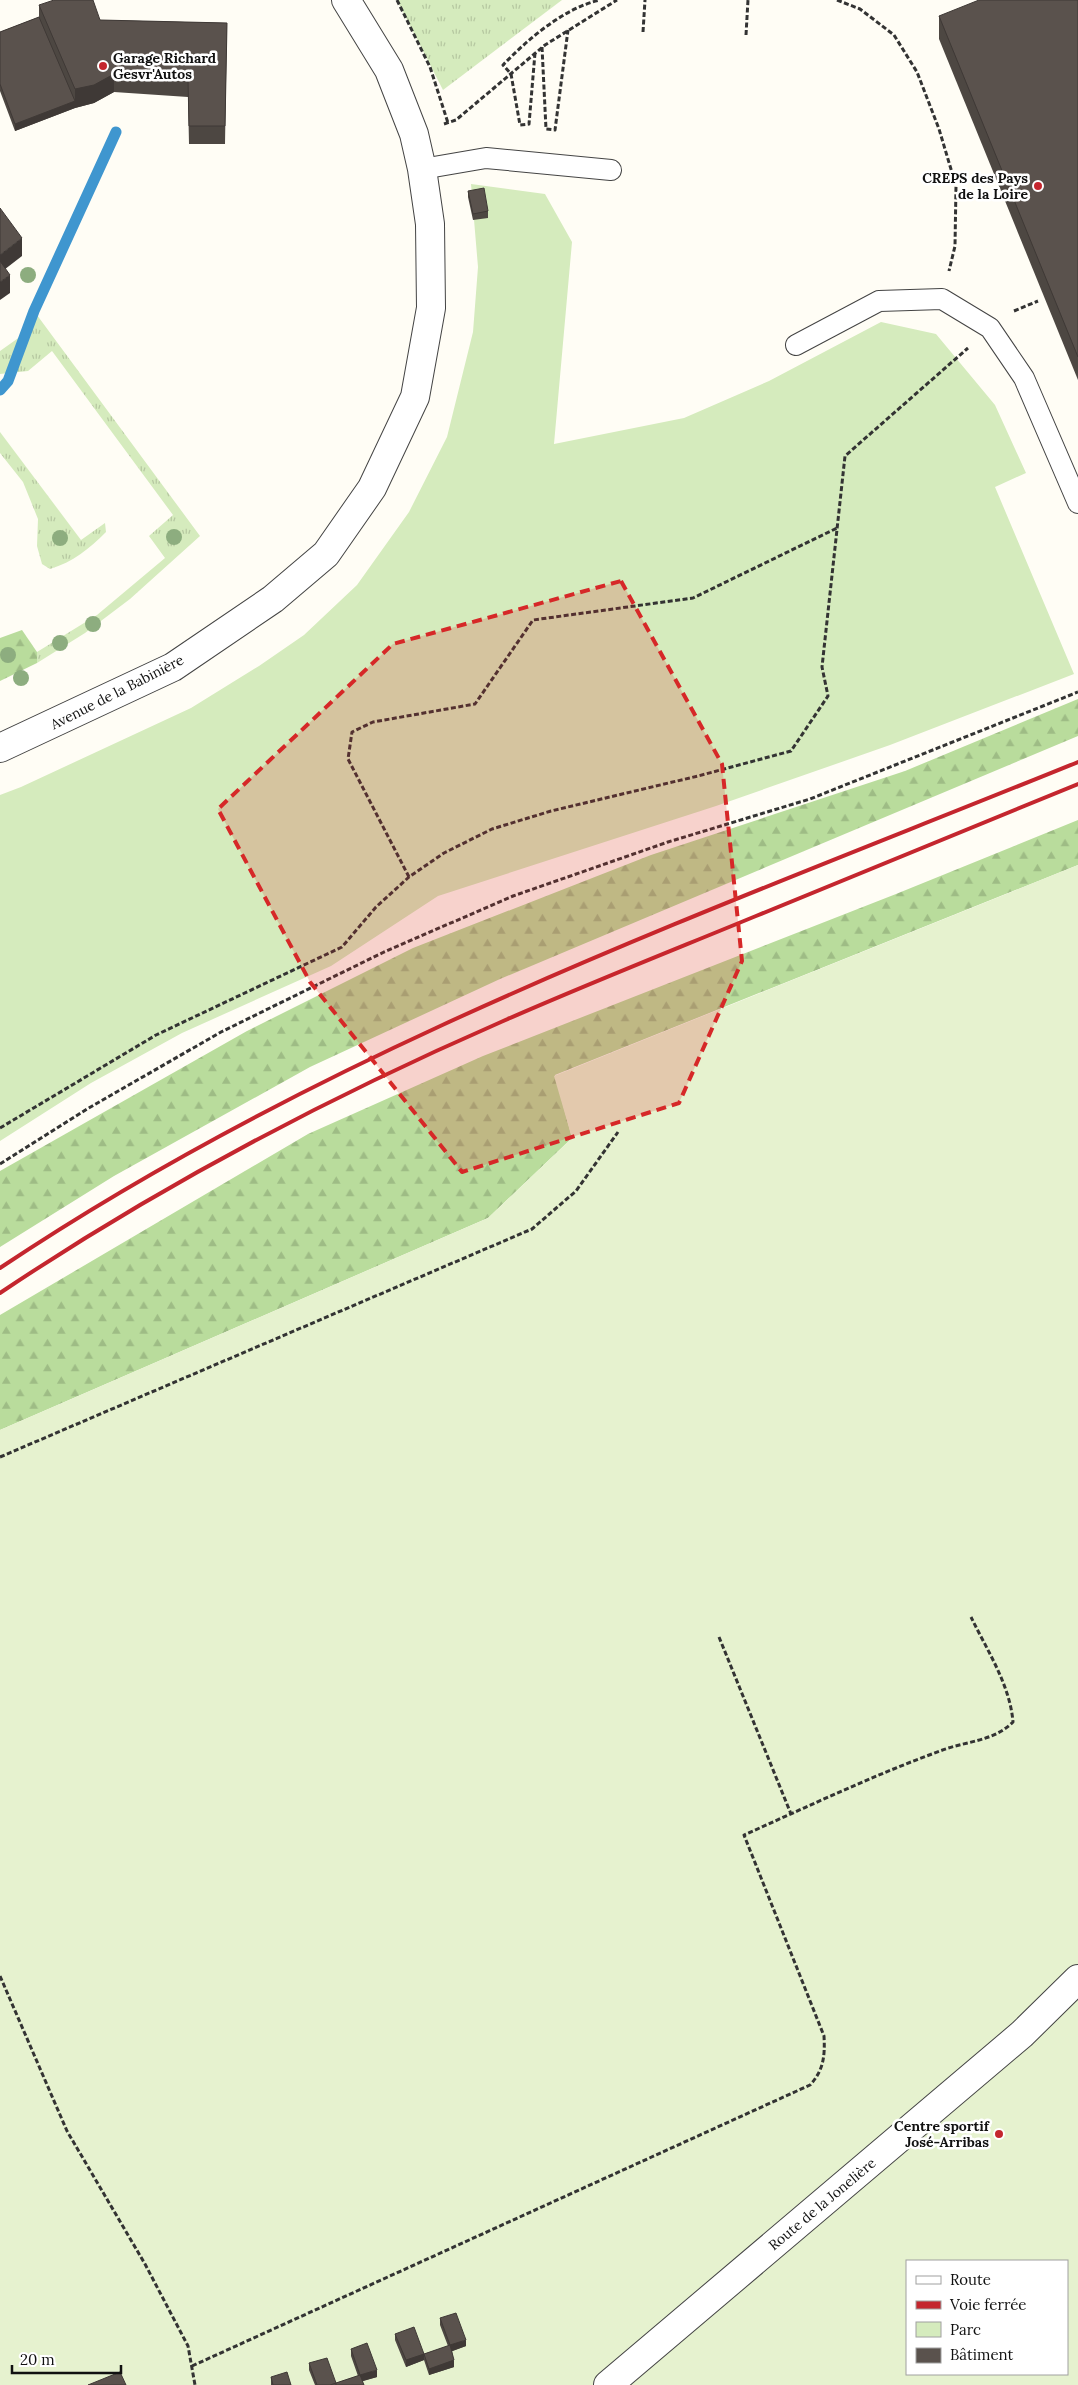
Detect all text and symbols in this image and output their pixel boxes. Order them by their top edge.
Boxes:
place label: Garage Richard Gesvr'Autos [113,49,216,83]
marker: Garage Richard Gesvr'Autos [97,60,109,72]
place label: CREPS des Pays de la Loire [922,169,1028,203]
marker: CREPS des Pays de la Loire [1032,180,1044,192]
street label: Avenue de la Babinière [46,650,187,734]
place label: Centre sportif José-Arribas [894,2117,990,2151]
marker: Centre sportif José-Arribas [993,2128,1005,2140]
street label: Route de la Jonelière [765,2154,880,2254]
legend [906,2260,1068,2375]
text: Route [950,2270,991,2289]
text: Voie ferrée [949,2295,1026,2314]
text: Parc [950,2320,981,2339]
scale bar [12,2342,121,2374]
text: Bâtiment [950,2345,1013,2364]
text: 20 m [20,2350,55,2369]

